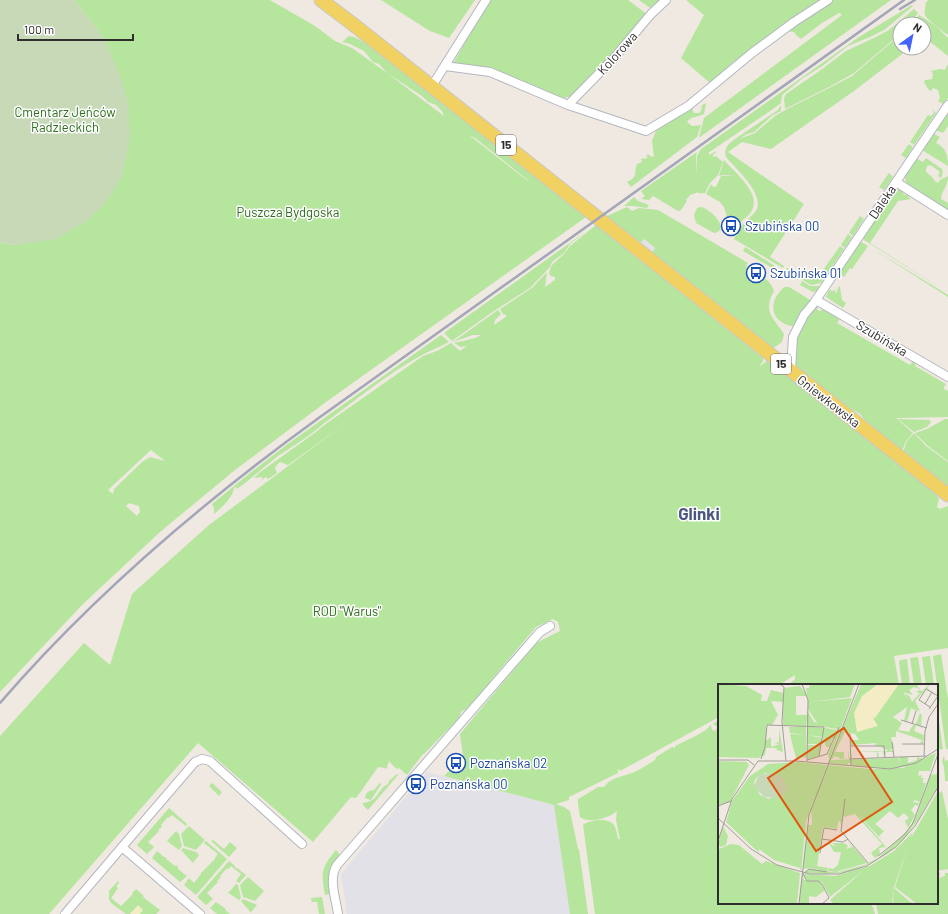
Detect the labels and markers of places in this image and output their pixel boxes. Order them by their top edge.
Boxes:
bus stop icon: Szubińska 00 [720,215,742,237]
place label: Szubińska 00 [745,218,819,234]
bus stop icon: Szubińska 01 [745,262,767,284]
place label: Szubińska 01 [770,265,841,281]
bus stop icon: Poznańska 02 [445,752,467,774]
place label: Poznańska 02 [470,755,547,771]
bus stop icon: Poznańska 00 [405,773,427,795]
place label: Poznańska 00 [430,776,508,792]

